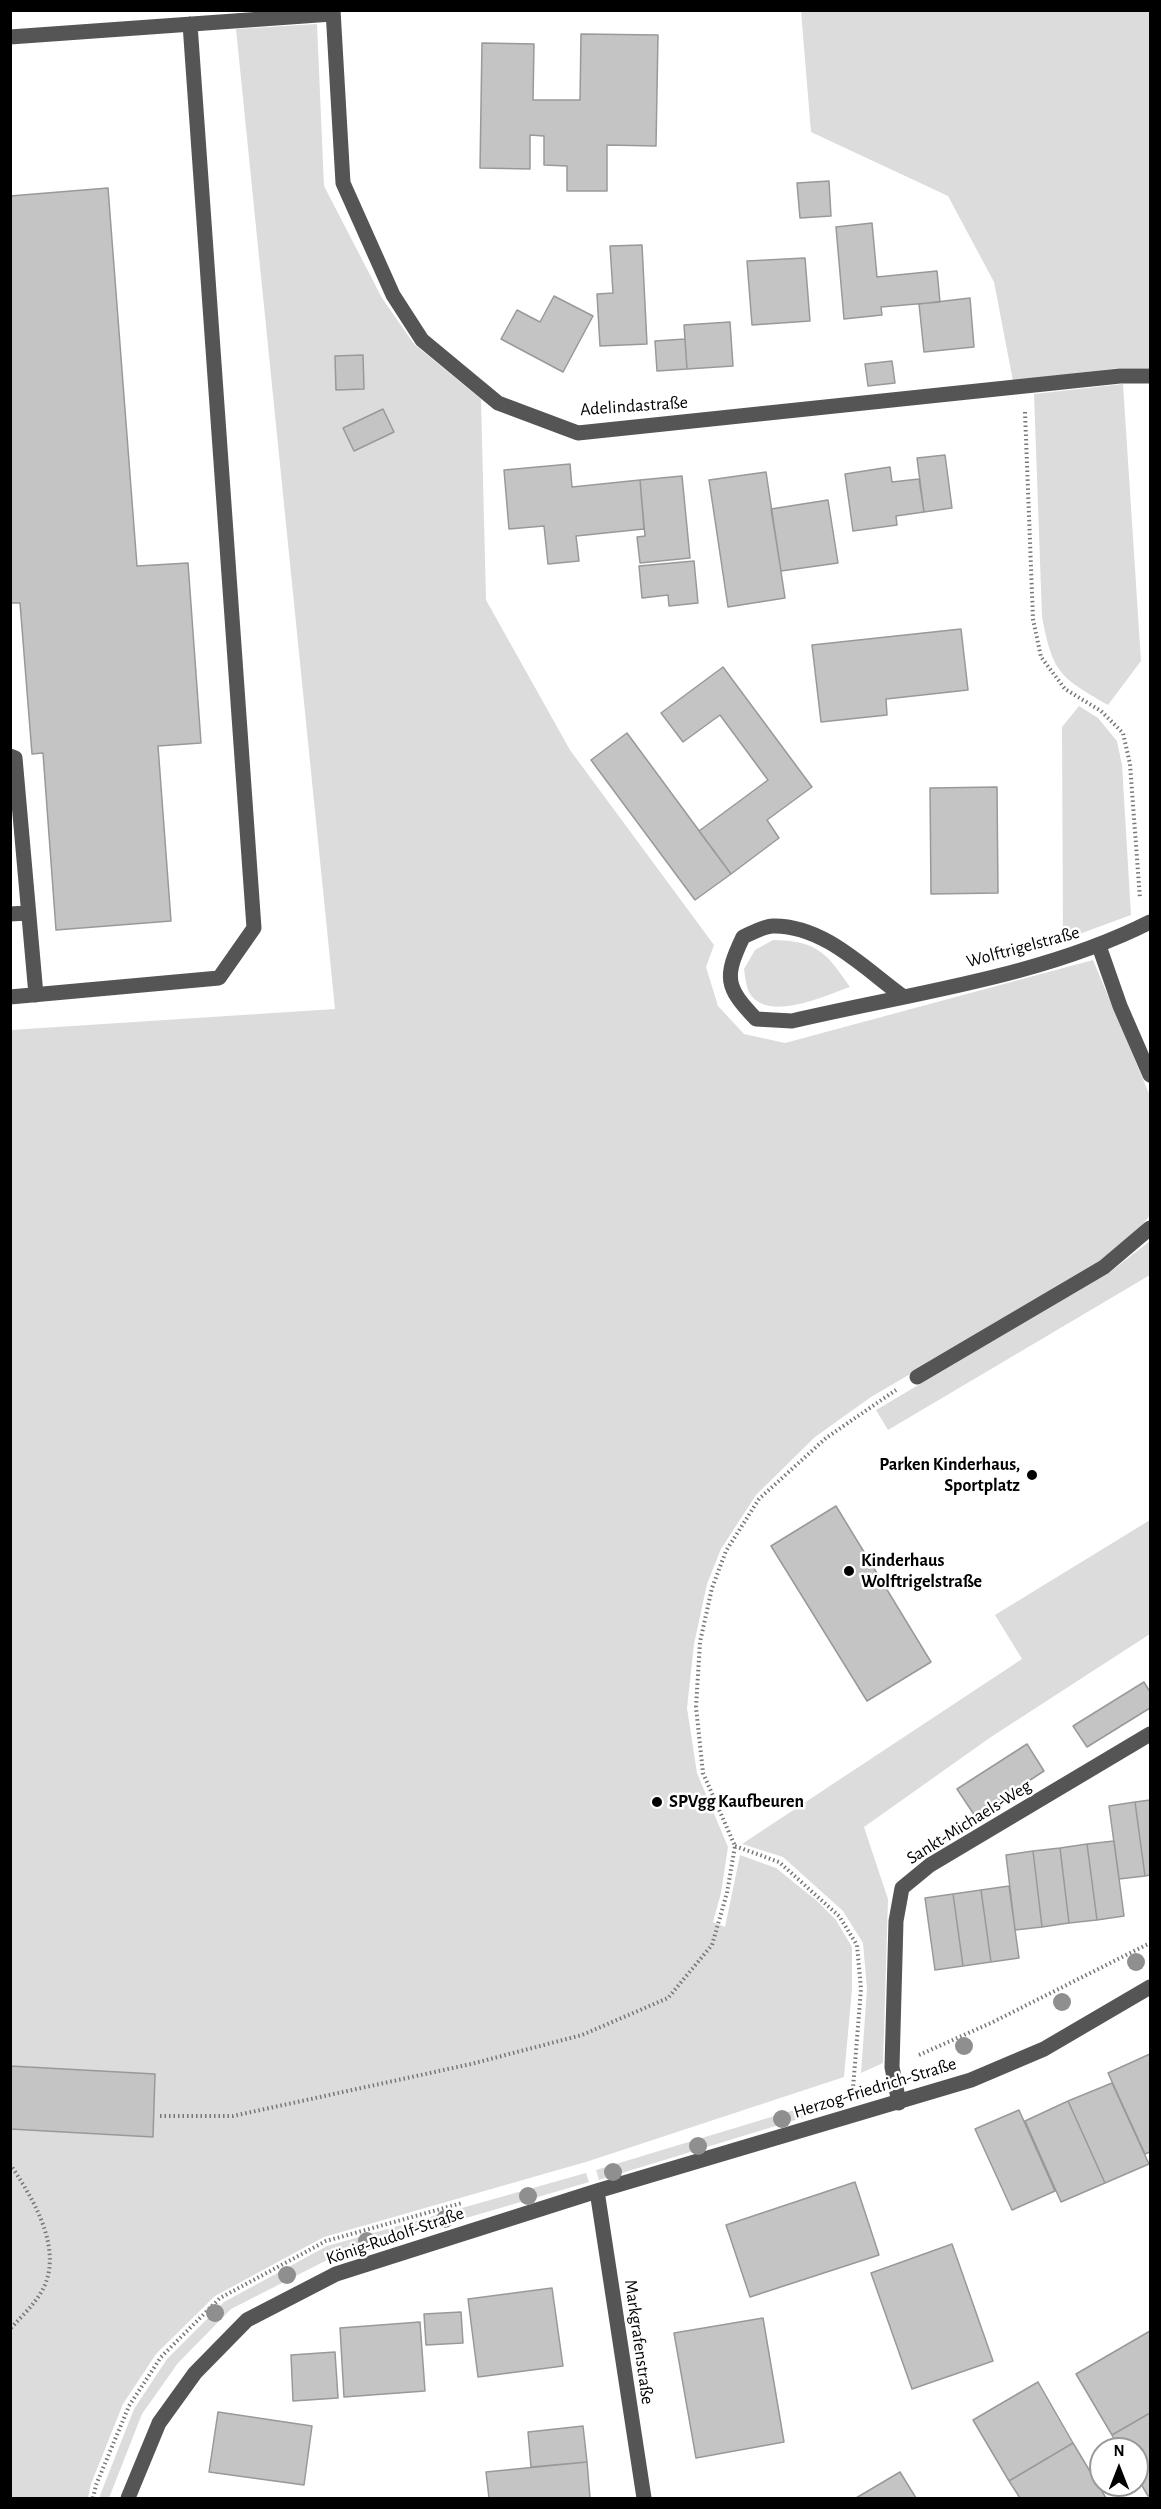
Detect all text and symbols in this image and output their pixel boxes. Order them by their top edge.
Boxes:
street label: Adelindastraße [579,391,689,421]
street label: Wolftrigelstraße [964,922,1082,972]
place label: Parken Kinderhaus, Sportplatz [879,1454,1020,1496]
marker: Parken Kinderhaus, Sportplatz [1025,1468,1039,1482]
place label: Kinderhaus Wolftrigelstraße [861,1550,982,1592]
marker: Kinderhaus Wolftrigelstraße [842,1564,856,1578]
street label: Sankt-Michaels-Weg [903,1775,1035,1869]
place label: SPVgg Kaufbeuren [669,1791,804,1813]
marker: SPVgg Kaufbeuren [650,1795,664,1809]
street label: Herzog-Friedrich-Straße [791,2053,959,2123]
street label: König-Rudolf-Straße [323,2202,467,2270]
street label: Markgrafenstraße [620,2278,658,2406]
north arrow [1089,2437,1149,2497]
text: N [1113,2443,1125,2459]

